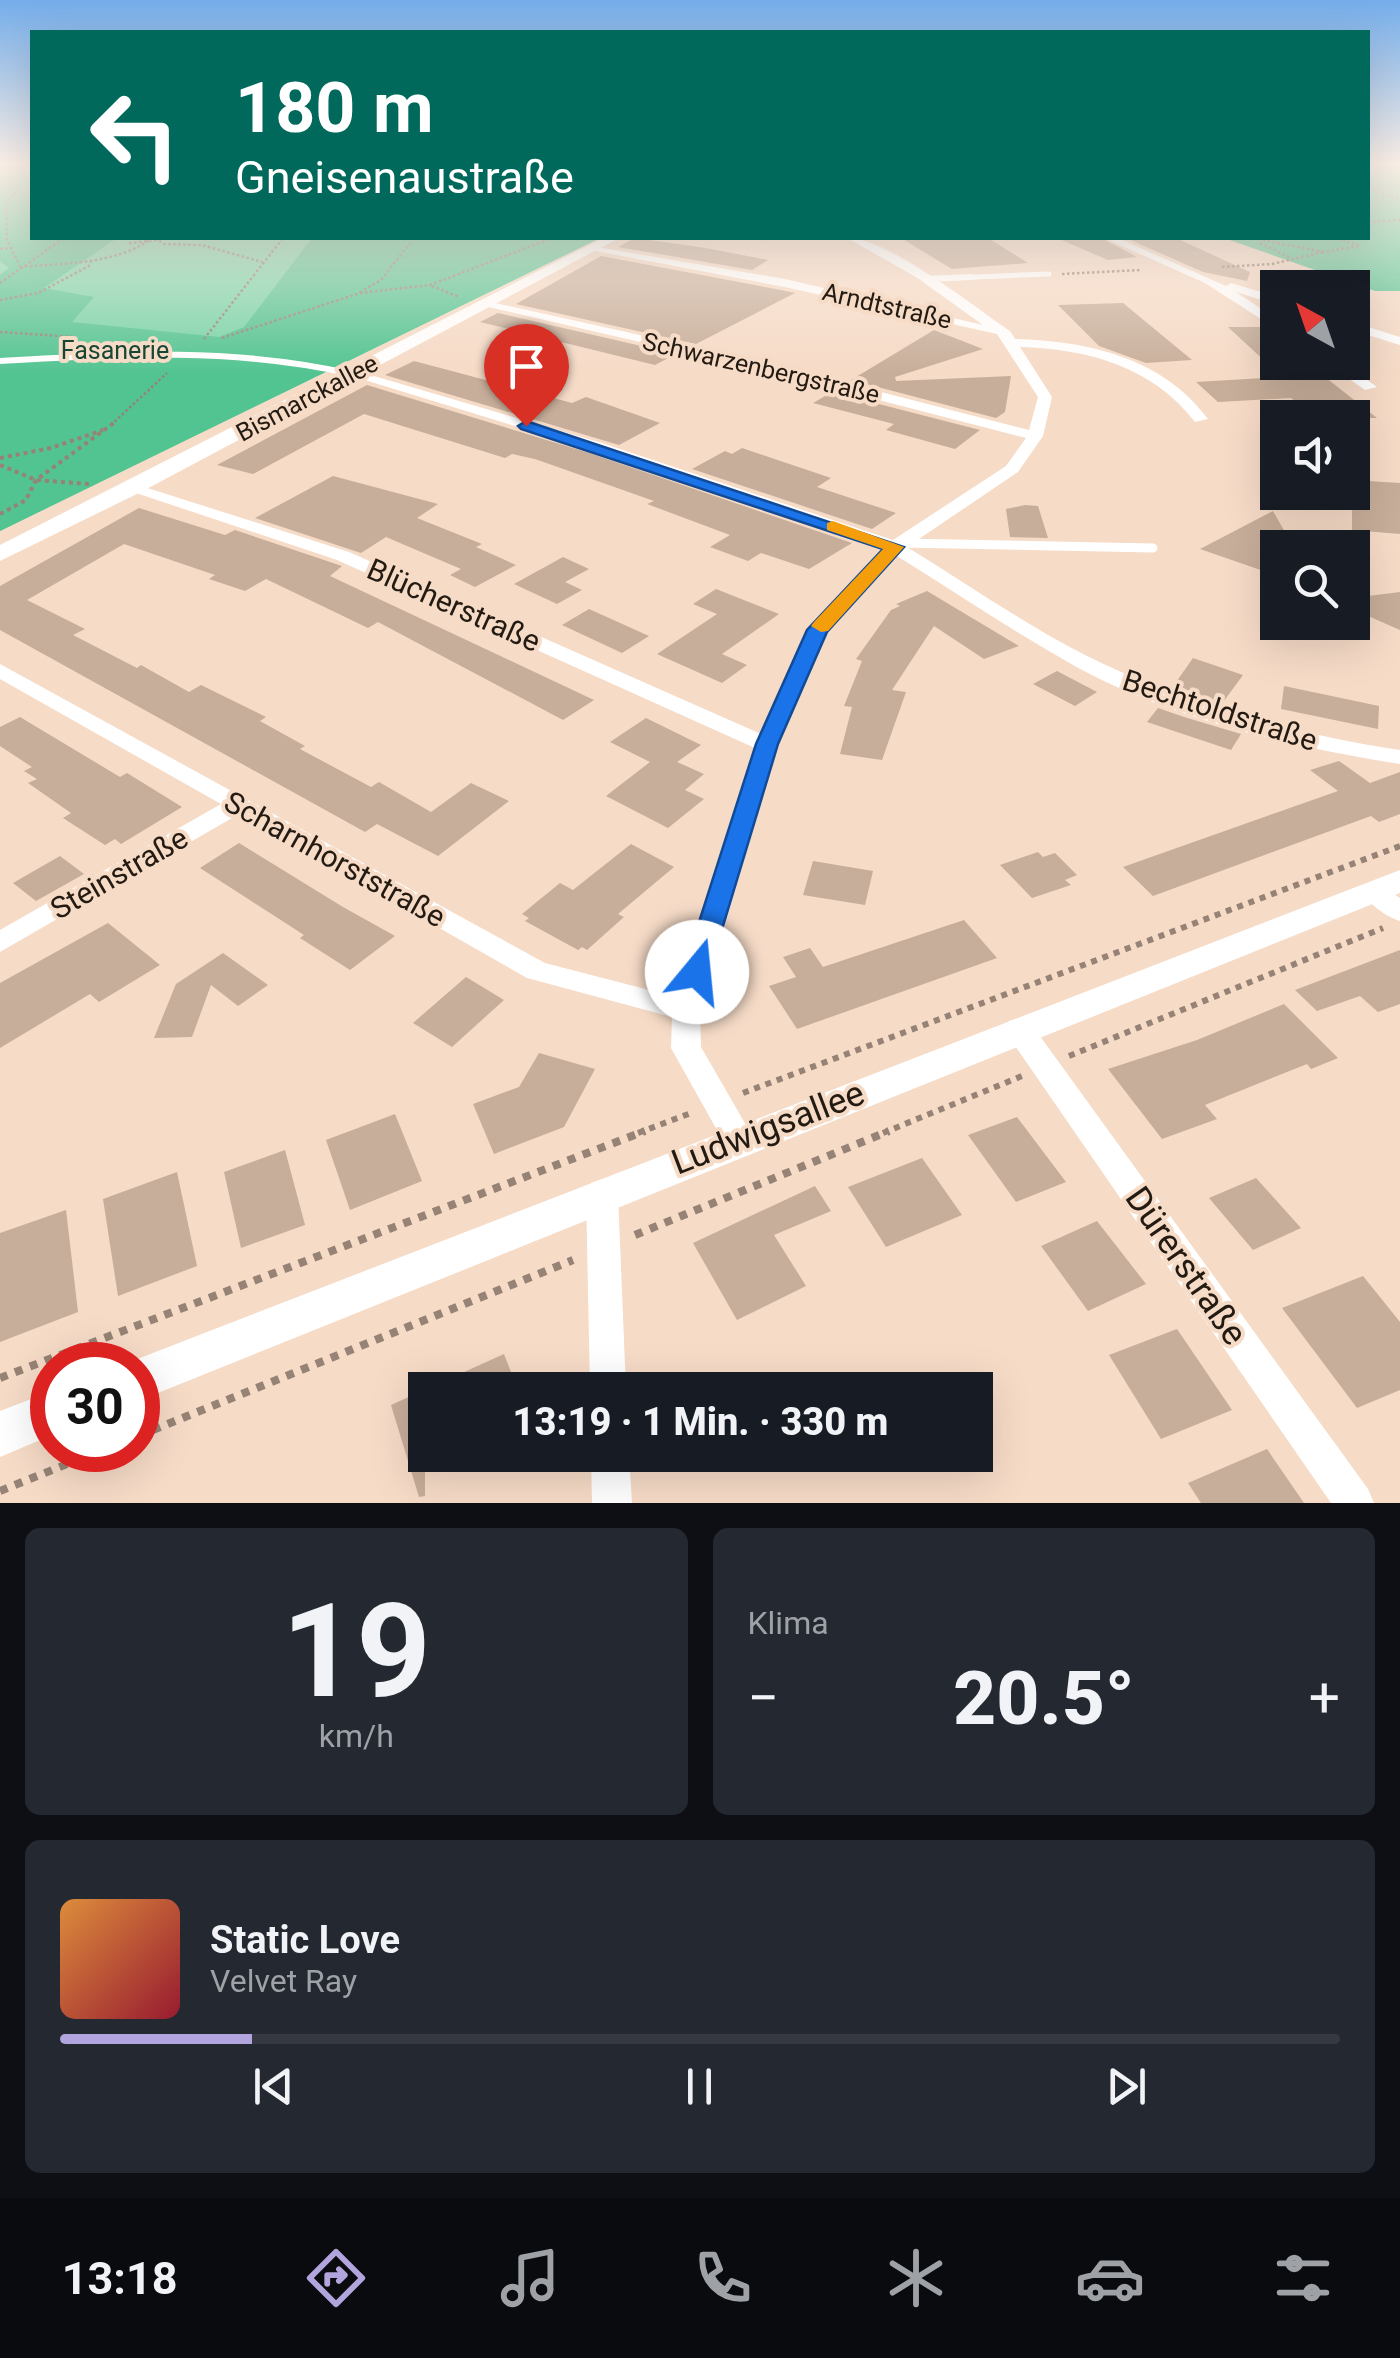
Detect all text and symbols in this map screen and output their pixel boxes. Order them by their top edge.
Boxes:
text: 180 m [235,67,434,149]
icon: left [70,70,200,200]
text: Gneisenaustraße [235,151,574,204]
north arrow [1260,270,1370,380]
map controls [1260,270,1370,640]
street label: Arndtstraße [820,277,954,335]
pin [484,324,569,427]
street label: Schwarzenbergstraße [640,327,882,409]
park label: Fasanerie [61,336,169,365]
icon: arrive [499,339,554,394]
street label: Bismarckallee [231,348,383,448]
button: sound [1260,400,1370,510]
button: search [1260,530,1370,640]
street label: Blücherstraße [362,551,546,659]
street label: Bechtoldstraße [1118,662,1322,758]
street label: Scharnhorststraße [218,784,452,934]
street label: Steinstraße [44,820,194,926]
position arrow [645,920,749,1024]
street label: Ludwigsallee [666,1073,870,1183]
street label: Dürerstraße [1117,1179,1255,1353]
speed limit sign: 30 [30,1342,160,1472]
text: 13:19 · 1 Min. · 330 m [513,1400,888,1444]
text: 19 [282,1575,431,1728]
text: Klima [748,1604,829,1642]
text: 20.5° [953,1654,1135,1742]
text: − [748,1666,779,1730]
text: + [1309,1666,1340,1730]
text: km/h [319,1717,394,1755]
text: Static Love [210,1918,400,1962]
text: Velvet Ray [210,1962,357,2000]
icon: previous [246,2059,301,2114]
icon: pause [672,2059,727,2114]
icon: next [1099,2059,1154,2114]
icon: directions [301,2243,371,2313]
icon: music [495,2243,565,2313]
icon: phone [688,2243,758,2313]
icon: climate [881,2243,951,2313]
icon: car [1075,2243,1145,2313]
icon: filters [1268,2243,1338,2313]
text: 13:18 [62,2252,178,2305]

